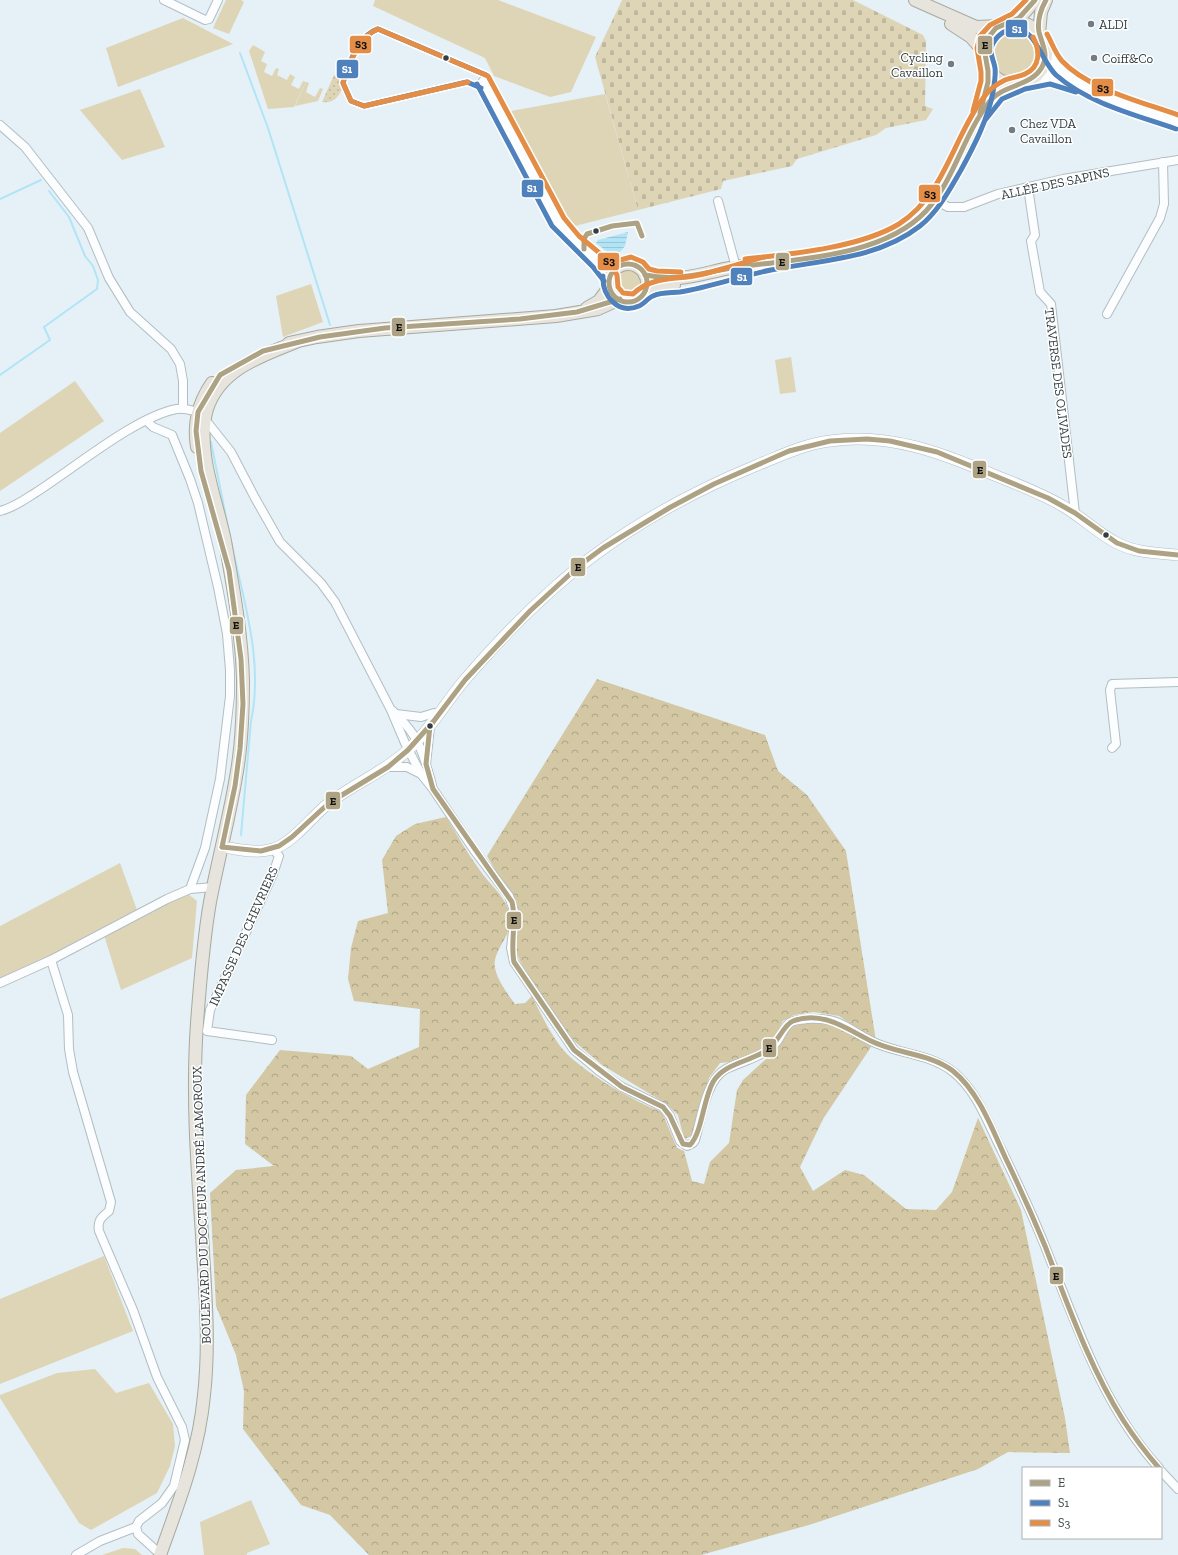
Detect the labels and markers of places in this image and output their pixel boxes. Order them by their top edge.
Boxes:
place label: ALDI [1099,17,1128,32]
marker: ALDI [1086,19,1096,29]
place label: Cycling Cavaillon [891,50,944,80]
place label: Coiff&Co [1102,51,1154,66]
unlabelled marker [441,53,451,63]
marker: Coiff&Co [1089,53,1099,63]
marker: Cycling Cavaillon [946,59,956,69]
place label: Chez VDA Cavaillon [1020,116,1077,146]
marker: Chez VDA Cavaillon [1007,125,1017,135]
unlabelled marker [591,226,601,236]
unlabelled marker [1101,530,1111,540]
unlabelled marker [425,721,435,731]

